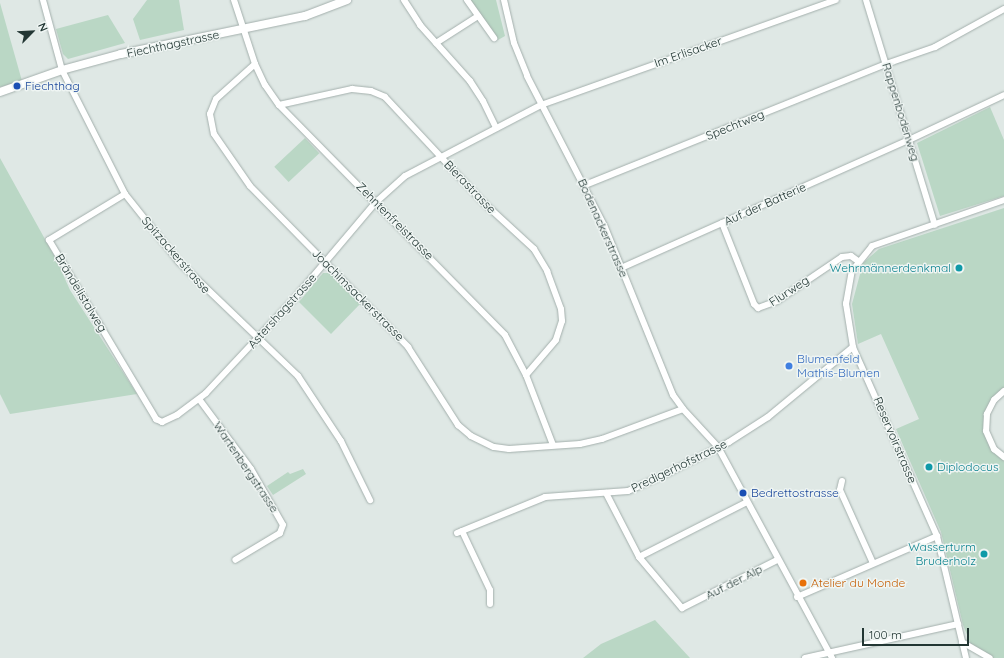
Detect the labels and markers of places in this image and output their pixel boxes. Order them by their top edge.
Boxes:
place label: Fiechthag [25,79,80,93]
marker: Fiechthag [12,81,22,91]
place label: Wehrmännerdenkmal [830,261,951,275]
marker: Wehrmännerdenkmal [954,263,964,273]
place label: Blumenfeld Mathis-Blumen [797,352,880,380]
marker: Blumenfeld Mathis-Blumen [784,361,794,371]
place label: Diplodocus [937,460,999,474]
marker: Diplodocus [924,462,934,472]
place label: Bedrettostrasse [751,486,839,500]
marker: Bedrettostrasse [738,488,748,498]
place label: Wasserturm Bruderholz [908,540,976,568]
marker: Wasserturm Bruderholz [979,549,989,559]
place label: Atelier du Monde [811,576,905,590]
marker: Atelier du Monde [798,578,808,588]

